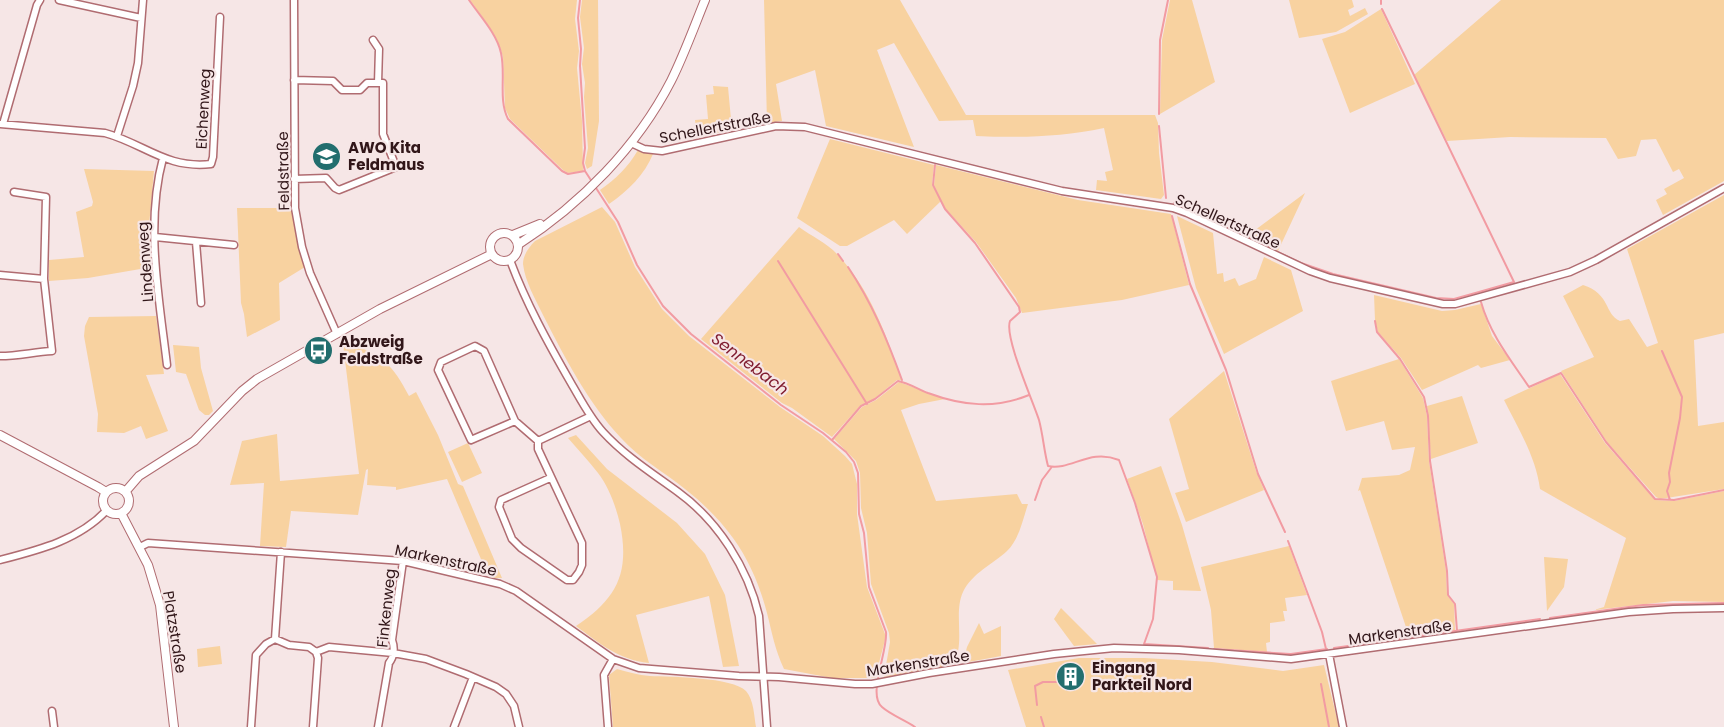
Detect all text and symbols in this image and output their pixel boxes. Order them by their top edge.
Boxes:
street label: Eichenweg [190,68,216,150]
street label: Schellertstraße [657,106,773,148]
street label: Feldstraße [272,131,294,211]
place label: AWO Kita Feldmaus [348,137,425,175]
school or university icon: AWO Kita Feldmaus [311,140,343,172]
street label: Schellertstraße [1172,188,1284,254]
street label: Lindenweg [132,221,158,303]
water label: Sennebach [707,327,793,401]
place label: Abzweig Feldstraße [339,331,423,369]
bus stop icon: Abzweig Feldstraße [302,334,334,366]
street label: Markenstraße [393,539,499,581]
street label: Finkenweg [371,568,401,648]
street label: Platzstraße [158,589,192,675]
street label: Markenstraße [1347,614,1453,650]
street label: Markenstraße [865,645,971,681]
place label: Eingang Parkteil Nord [1092,657,1192,695]
building icon: Eingang Parkteil Nord [1055,660,1087,692]

